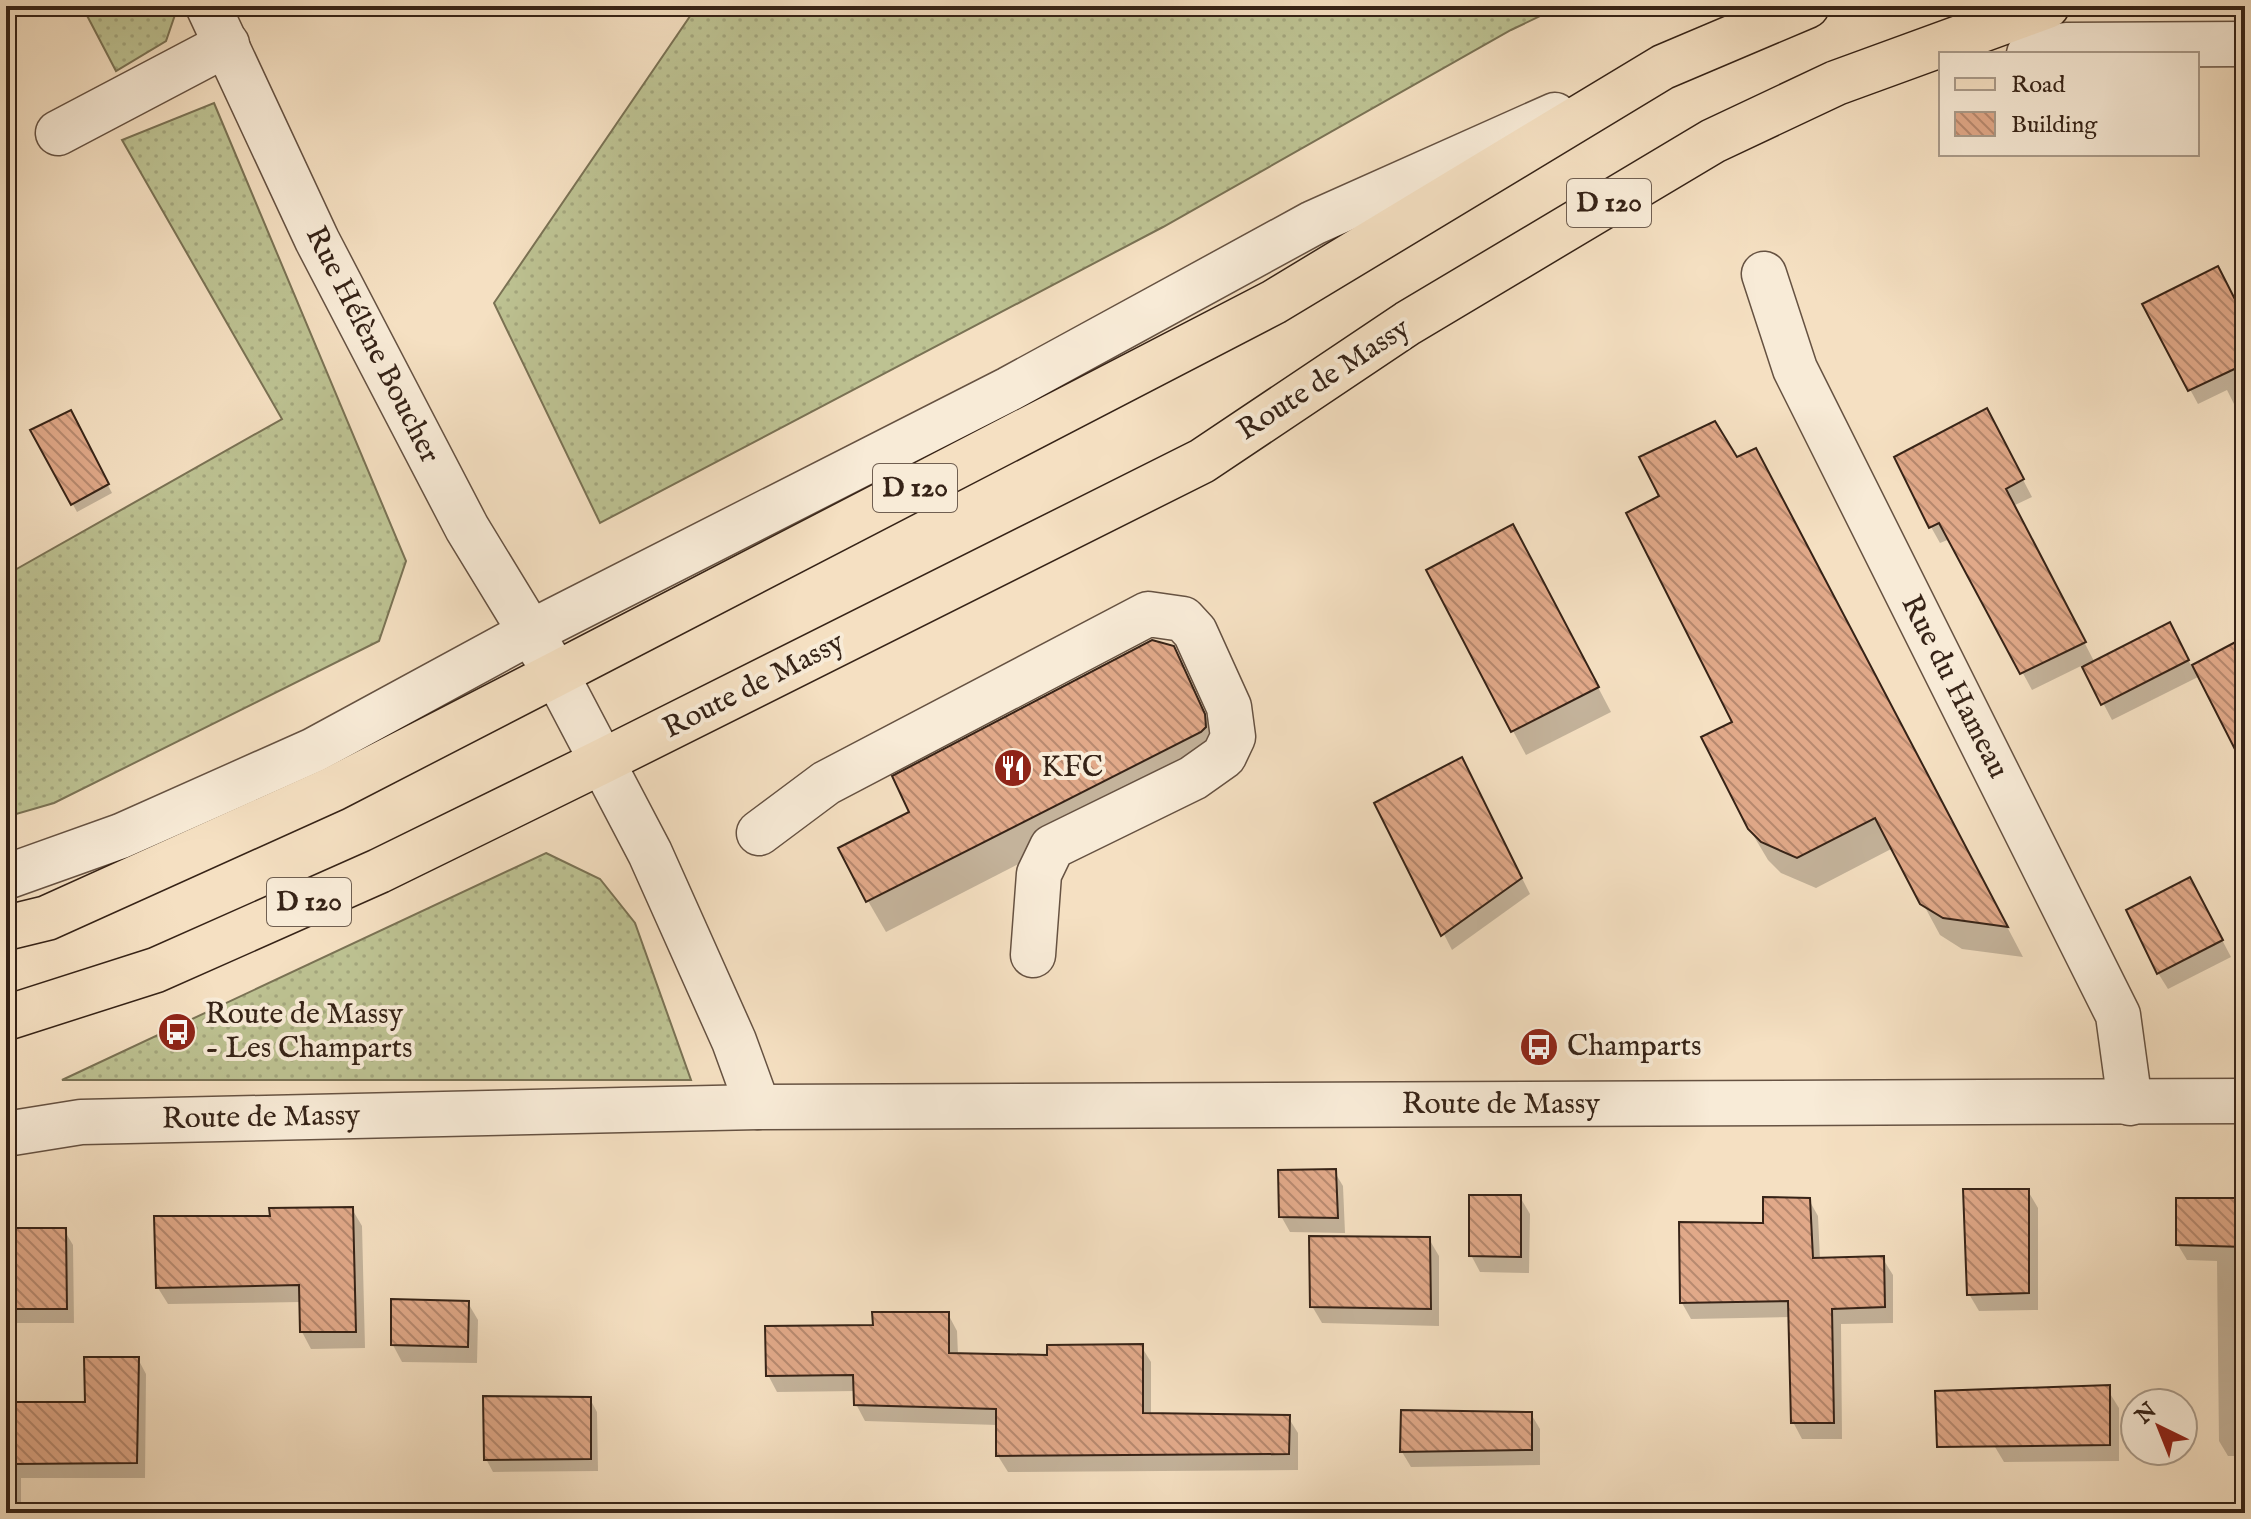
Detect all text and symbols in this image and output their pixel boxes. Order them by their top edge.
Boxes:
legend [1939,52,2199,156]
text: Road [2011,70,2065,101]
text: Building [2011,110,2098,141]
road number: D 120 [1567,179,1651,227]
street label: Rue Hélène Boucher [296,220,448,470]
street label: Route de Massy [1231,310,1418,450]
road number: D 120 [873,464,957,512]
street label: Rue du Hameau [1892,589,2016,785]
street label: Route de Massy [657,624,851,748]
restaurant icon: KFC [992,747,1034,789]
place label: KFC [1041,749,1103,787]
road number: D 120 [267,878,351,926]
place label: Route de Massy - Les Champarts [205,996,413,1068]
bus stop icon: Route de Massy - Les Champarts [156,1011,198,1053]
bus stop icon: Champarts [1518,1026,1560,1068]
place label: Champarts [1567,1028,1702,1066]
street label: Route de Massy [1402,1086,1600,1124]
street label: Route de Massy [162,1097,361,1139]
north arrow [2119,1387,2199,1467]
text: N [2129,1397,2163,1431]

